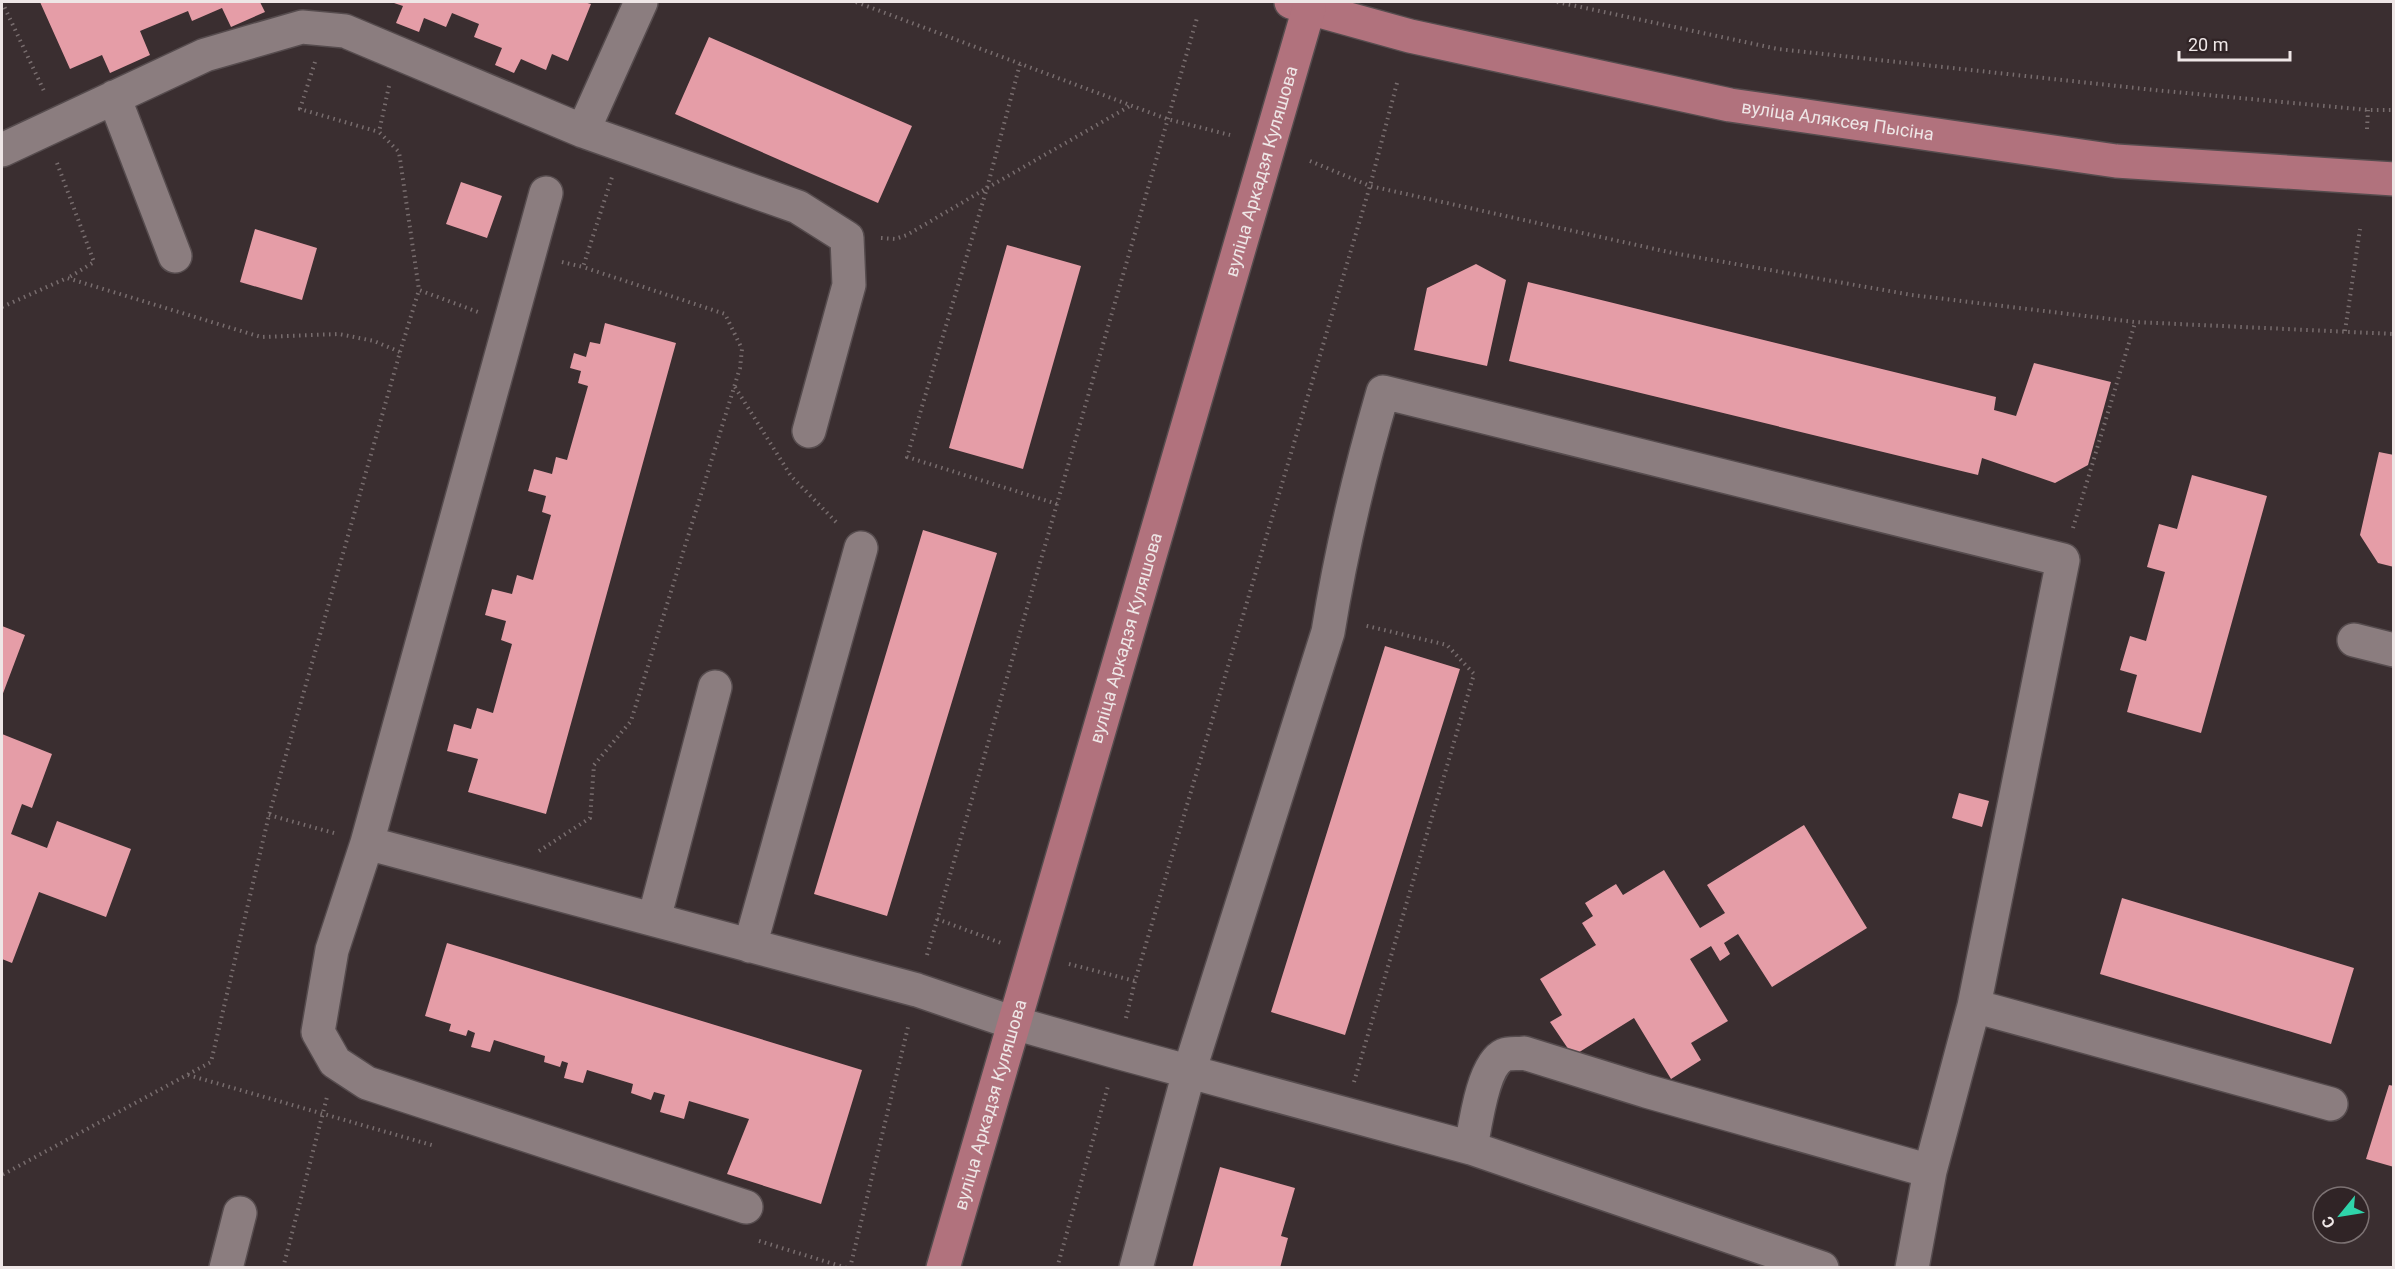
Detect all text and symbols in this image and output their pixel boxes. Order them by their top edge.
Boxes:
scale bar [2179,24,2290,62]
text: 20 m [2188,34,2228,55]
street label: вуліца Аркадзя Куляшова [1221,63,1302,279]
street label: вуліца Аляксея Пысіна [1740,96,1935,144]
street label: вуліца Аркадзя Куляшова [1085,530,1166,746]
street label: вуліца Аркадзя Куляшова [949,997,1030,1212]
north arrow [2311,1185,2371,1245]
text: С [2318,1213,2339,1232]

